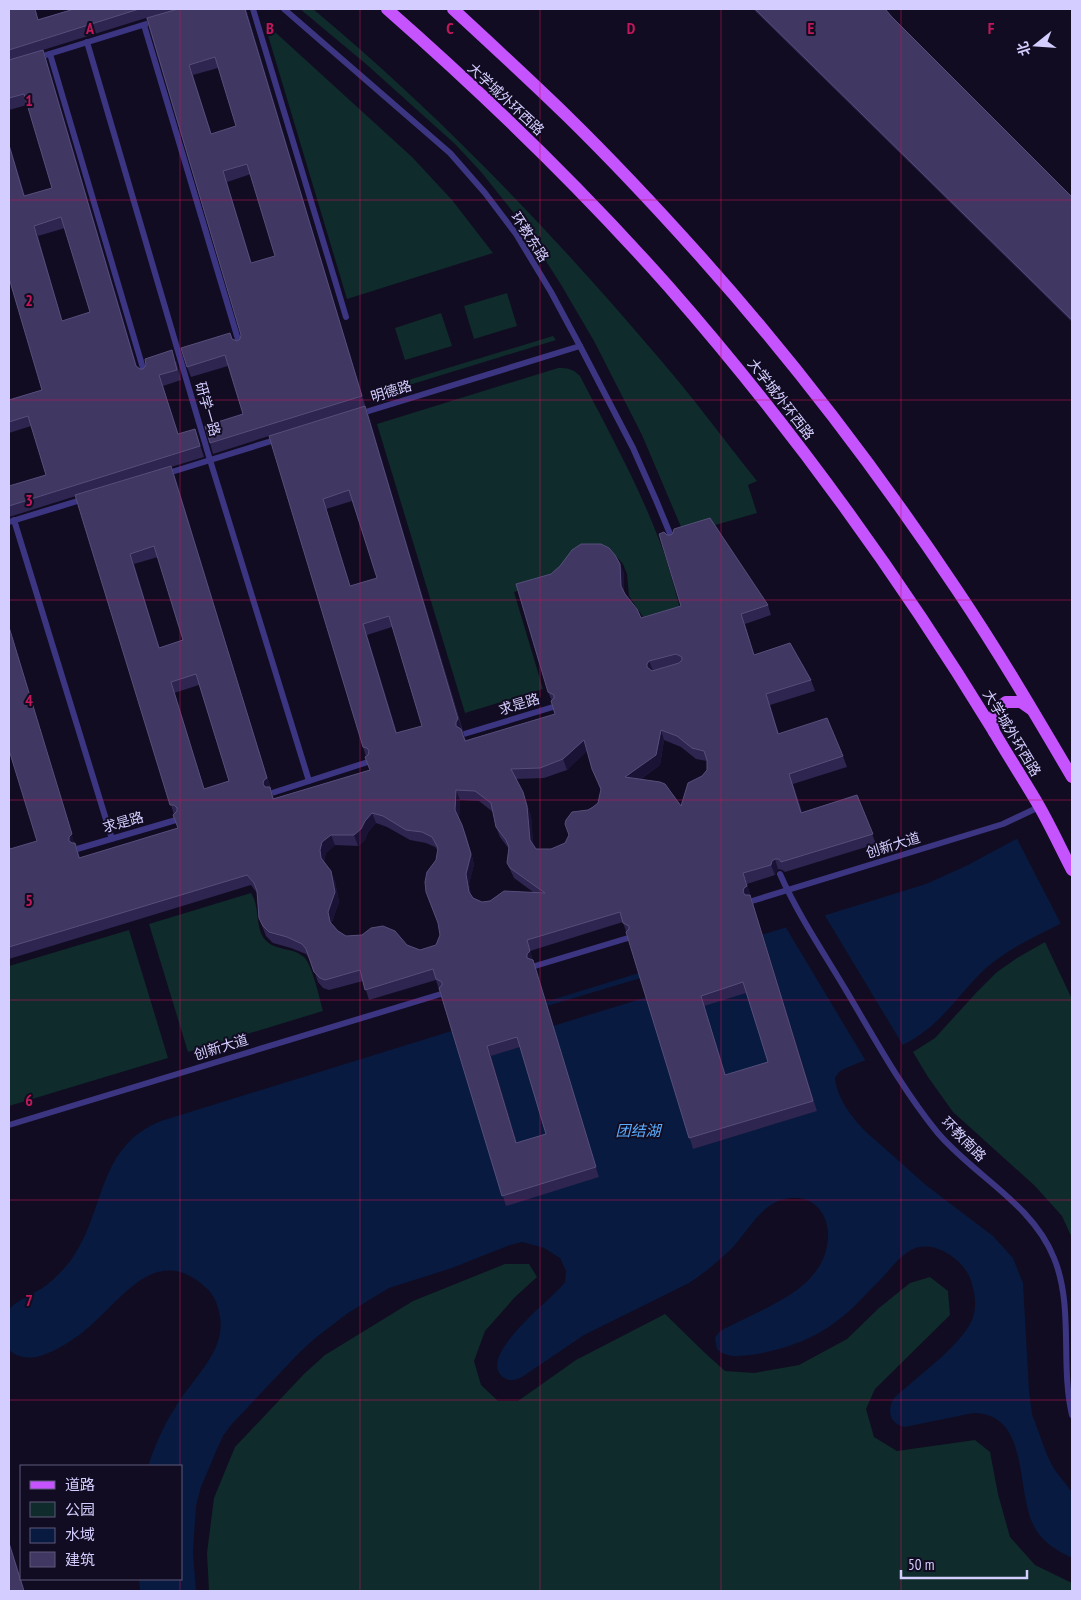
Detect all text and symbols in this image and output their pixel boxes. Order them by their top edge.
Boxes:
text: A [85,18,95,38]
text: B [266,18,274,38]
text: C [446,18,454,38]
text: D [627,18,636,38]
text: E [808,18,815,38]
text: F [988,18,995,38]
north arrow [1011,20,1061,70]
text: 北 [1013,39,1034,58]
street label: 大学城外环西路 [464,59,548,139]
text: 1 [25,90,33,110]
street label: 环教东路 [507,209,553,265]
text: 2 [25,290,33,310]
street label: 大学城外环西路 [744,355,818,443]
street label: 明德路 [368,376,414,406]
street label: 研学一路 [192,380,224,438]
text: 3 [25,490,33,510]
street label: 大学城外环西路 [979,686,1045,780]
street label: 求是路 [496,689,542,719]
text: 4 [25,690,33,710]
street label: 求是路 [100,808,146,836]
street label: 创新大道 [864,828,922,862]
text: 5 [25,890,33,910]
street label: 创新大道 [192,1030,250,1064]
text: 6 [25,1090,33,1110]
street label: 环教南路 [938,1113,990,1165]
water label: 团结湖 [615,1121,662,1140]
text: 7 [25,1290,33,1310]
legend [20,1465,182,1580]
text: 道路 [65,1475,95,1494]
text: 公园 [65,1500,95,1519]
text: 水域 [65,1525,95,1544]
scale bar [901,1548,1027,1580]
text: 建筑 [65,1550,95,1569]
text: 50 m [908,1555,934,1574]

